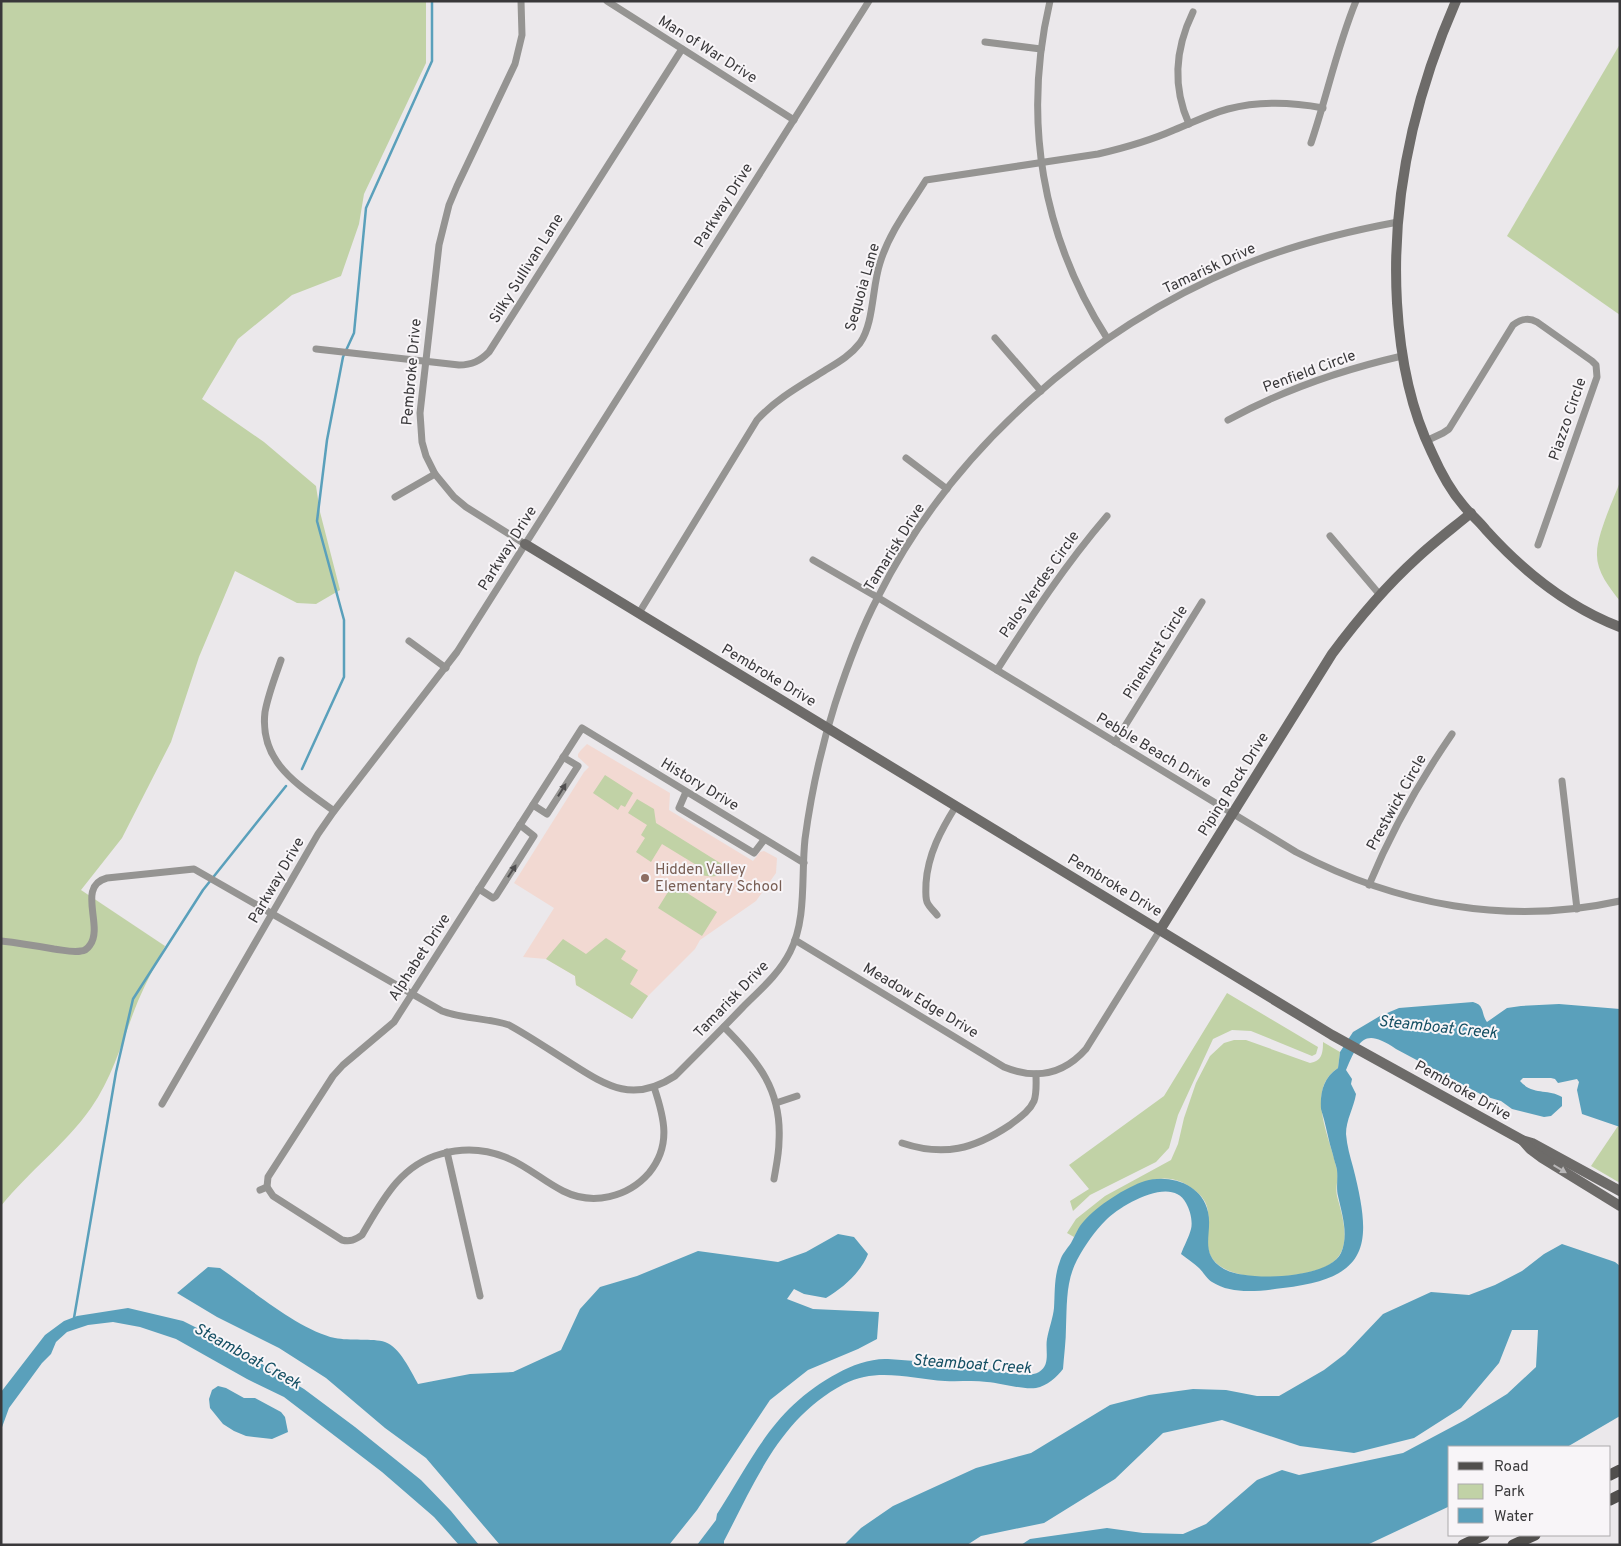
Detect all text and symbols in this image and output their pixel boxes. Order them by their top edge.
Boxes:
street label: Man of War Drive [654,12,760,88]
street label: Parkway Drive [691,160,758,252]
street label: Silky Sullivan Lane [486,210,569,327]
street label: Tamarisk Drive [1160,240,1259,299]
street label: Sequoia Lane [842,241,885,334]
street label: Pembroke Drive [398,318,427,426]
street label: Penfield Circle [1260,347,1359,398]
street label: Piazzo Circle [1545,375,1591,463]
street label: Tamarisk Drive [861,500,930,595]
street label: Parkway Drive [475,503,542,595]
street label: Palos Verdes Circle [996,528,1084,642]
street label: Pinehurst Circle [1120,602,1193,703]
street label: Pembroke Drive [717,641,819,712]
street label: Pebble Beach Drive [1092,709,1214,793]
street label: Piping Rock Drive [1195,729,1274,840]
street label: Prestwick Circle [1363,751,1432,854]
street label: History Drive [657,754,742,816]
one-way arrow [558,783,567,797]
street label: Parkway Drive [245,834,310,927]
street label: Pembroke Drive [1063,851,1165,922]
place label: Hidden Valley Elementary School [655,861,782,897]
one-way arrow [507,865,516,878]
marker: Hidden Valley Elementary School [639,872,651,884]
street label: Alphabet Drive [385,911,456,1005]
street label: Tamarisk Drive [690,957,774,1043]
street label: Meadow Edge Drive [859,959,981,1043]
water label: Steamboat Creek [1378,1012,1499,1044]
street label: Pembroke Drive [1411,1057,1514,1126]
one-way arrow [1553,1164,1566,1174]
water label: Steamboat Creek [190,1319,305,1395]
water label: Steamboat Creek [912,1351,1033,1379]
legend [1448,1446,1611,1536]
text: Road [1494,1458,1529,1477]
text: Park [1494,1483,1525,1502]
text: Water [1494,1508,1534,1527]

